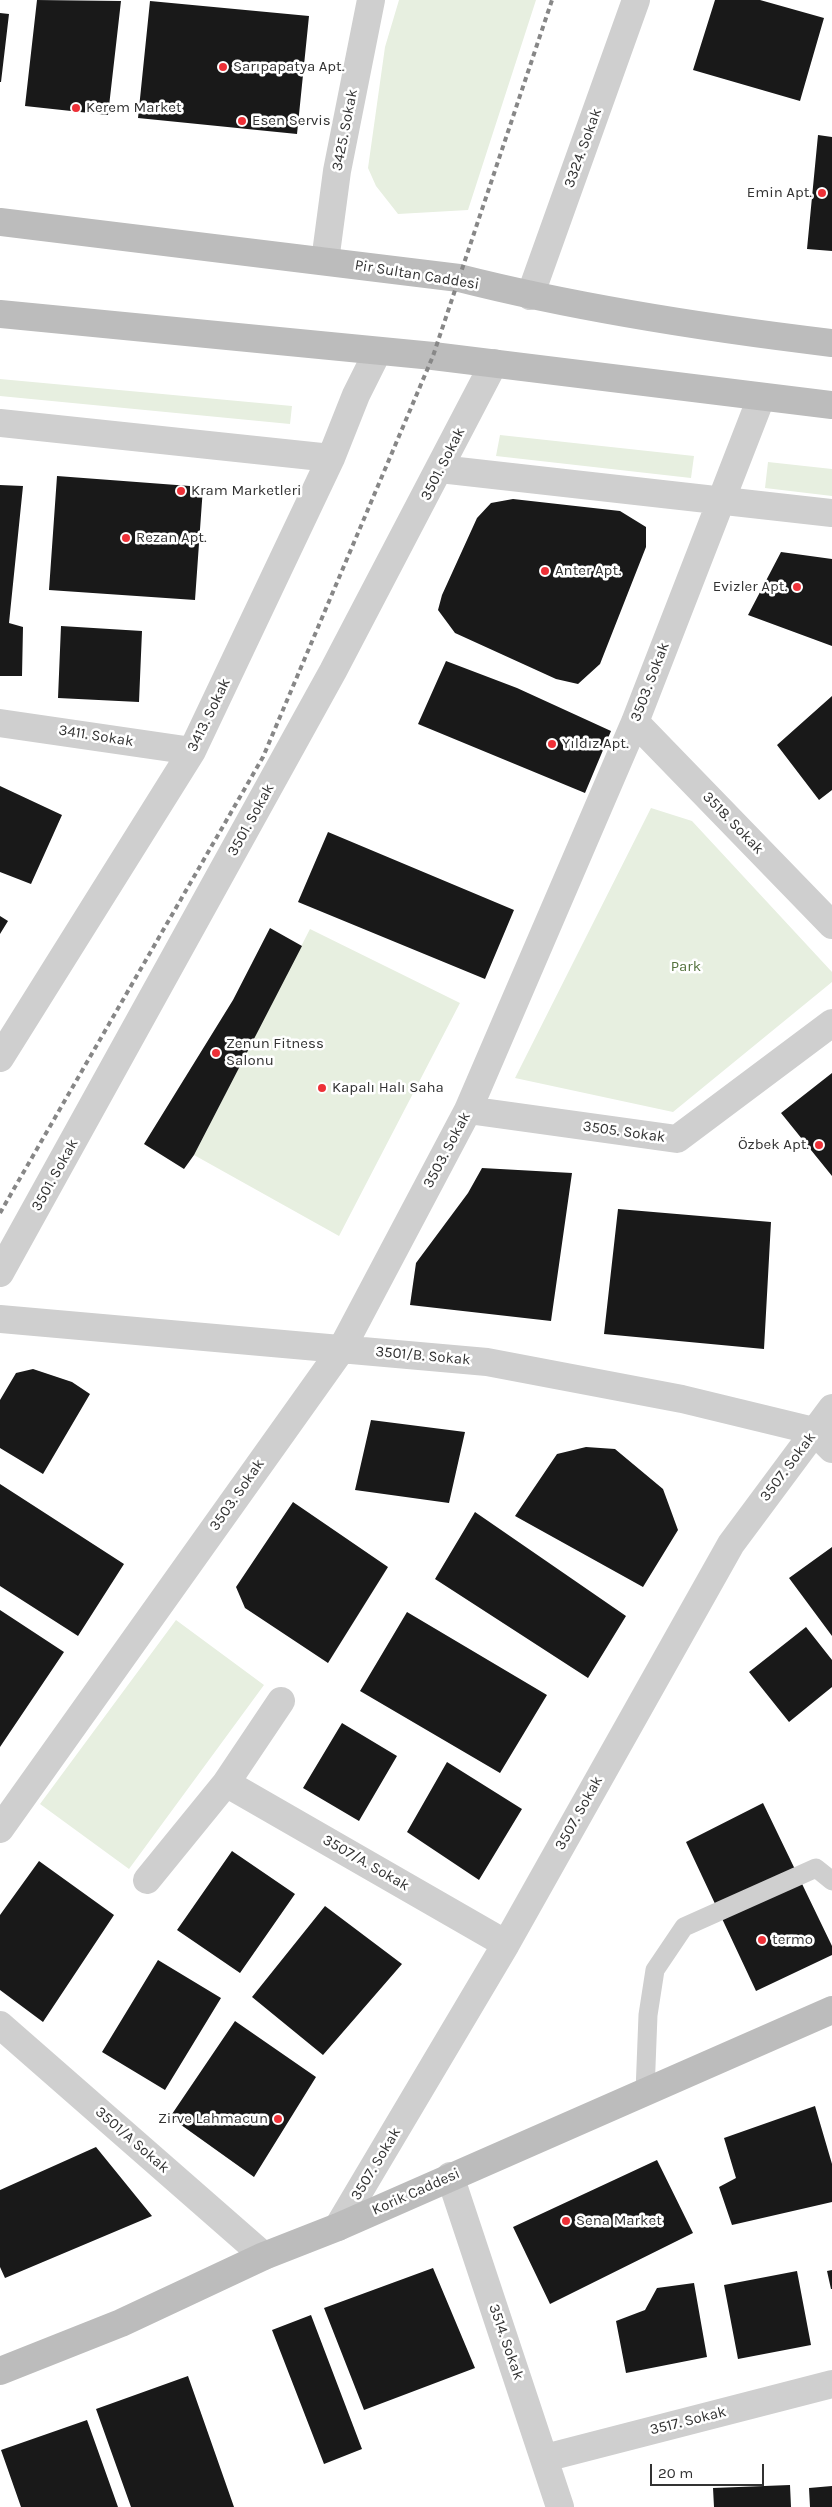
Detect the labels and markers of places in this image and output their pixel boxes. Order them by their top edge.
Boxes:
place label: Sarıpapatya Apt. [233,58,344,76]
marker: Sarıpapatya Apt. [217,61,229,73]
place label: Kerem Market [86,99,182,117]
marker: Kerem Market [70,102,82,114]
place label: Esen Servis [252,112,331,130]
marker: Esen Servis [236,115,248,127]
place label: Emin Apt. [747,184,812,202]
marker: Emin Apt. [816,187,828,199]
place label: Kram Marketleri [191,482,301,500]
marker: Kram Marketleri [175,485,187,497]
place label: Rezan Apt. [136,529,207,547]
marker: Rezan Apt. [120,532,132,544]
place label: Anter Apt. [555,562,621,580]
marker: Anter Apt. [539,565,551,577]
place label: Evizler Apt. [713,578,787,596]
marker: Evizler Apt. [791,581,803,593]
place label: Yıldız Apt. [562,735,629,753]
marker: Yıldız Apt. [546,738,558,750]
place label: Zenun Fitness Salonu [226,1035,324,1070]
marker: Zenun Fitness Salonu [210,1047,222,1059]
place label: Kapalı Halı Saha [332,1079,444,1097]
marker: Kapalı Halı Saha [316,1082,328,1094]
place label: Özbek Apt. [738,1136,809,1154]
marker: Özbek Apt. [813,1139,825,1151]
place label: termo [772,1931,813,1949]
marker: termo [756,1934,768,1946]
place label: Zirve Lahmacun [158,2110,268,2128]
marker: Zirve Lahmacun [272,2113,284,2125]
place label: Sena Market [576,2212,662,2230]
marker: Sena Market [560,2215,572,2227]

